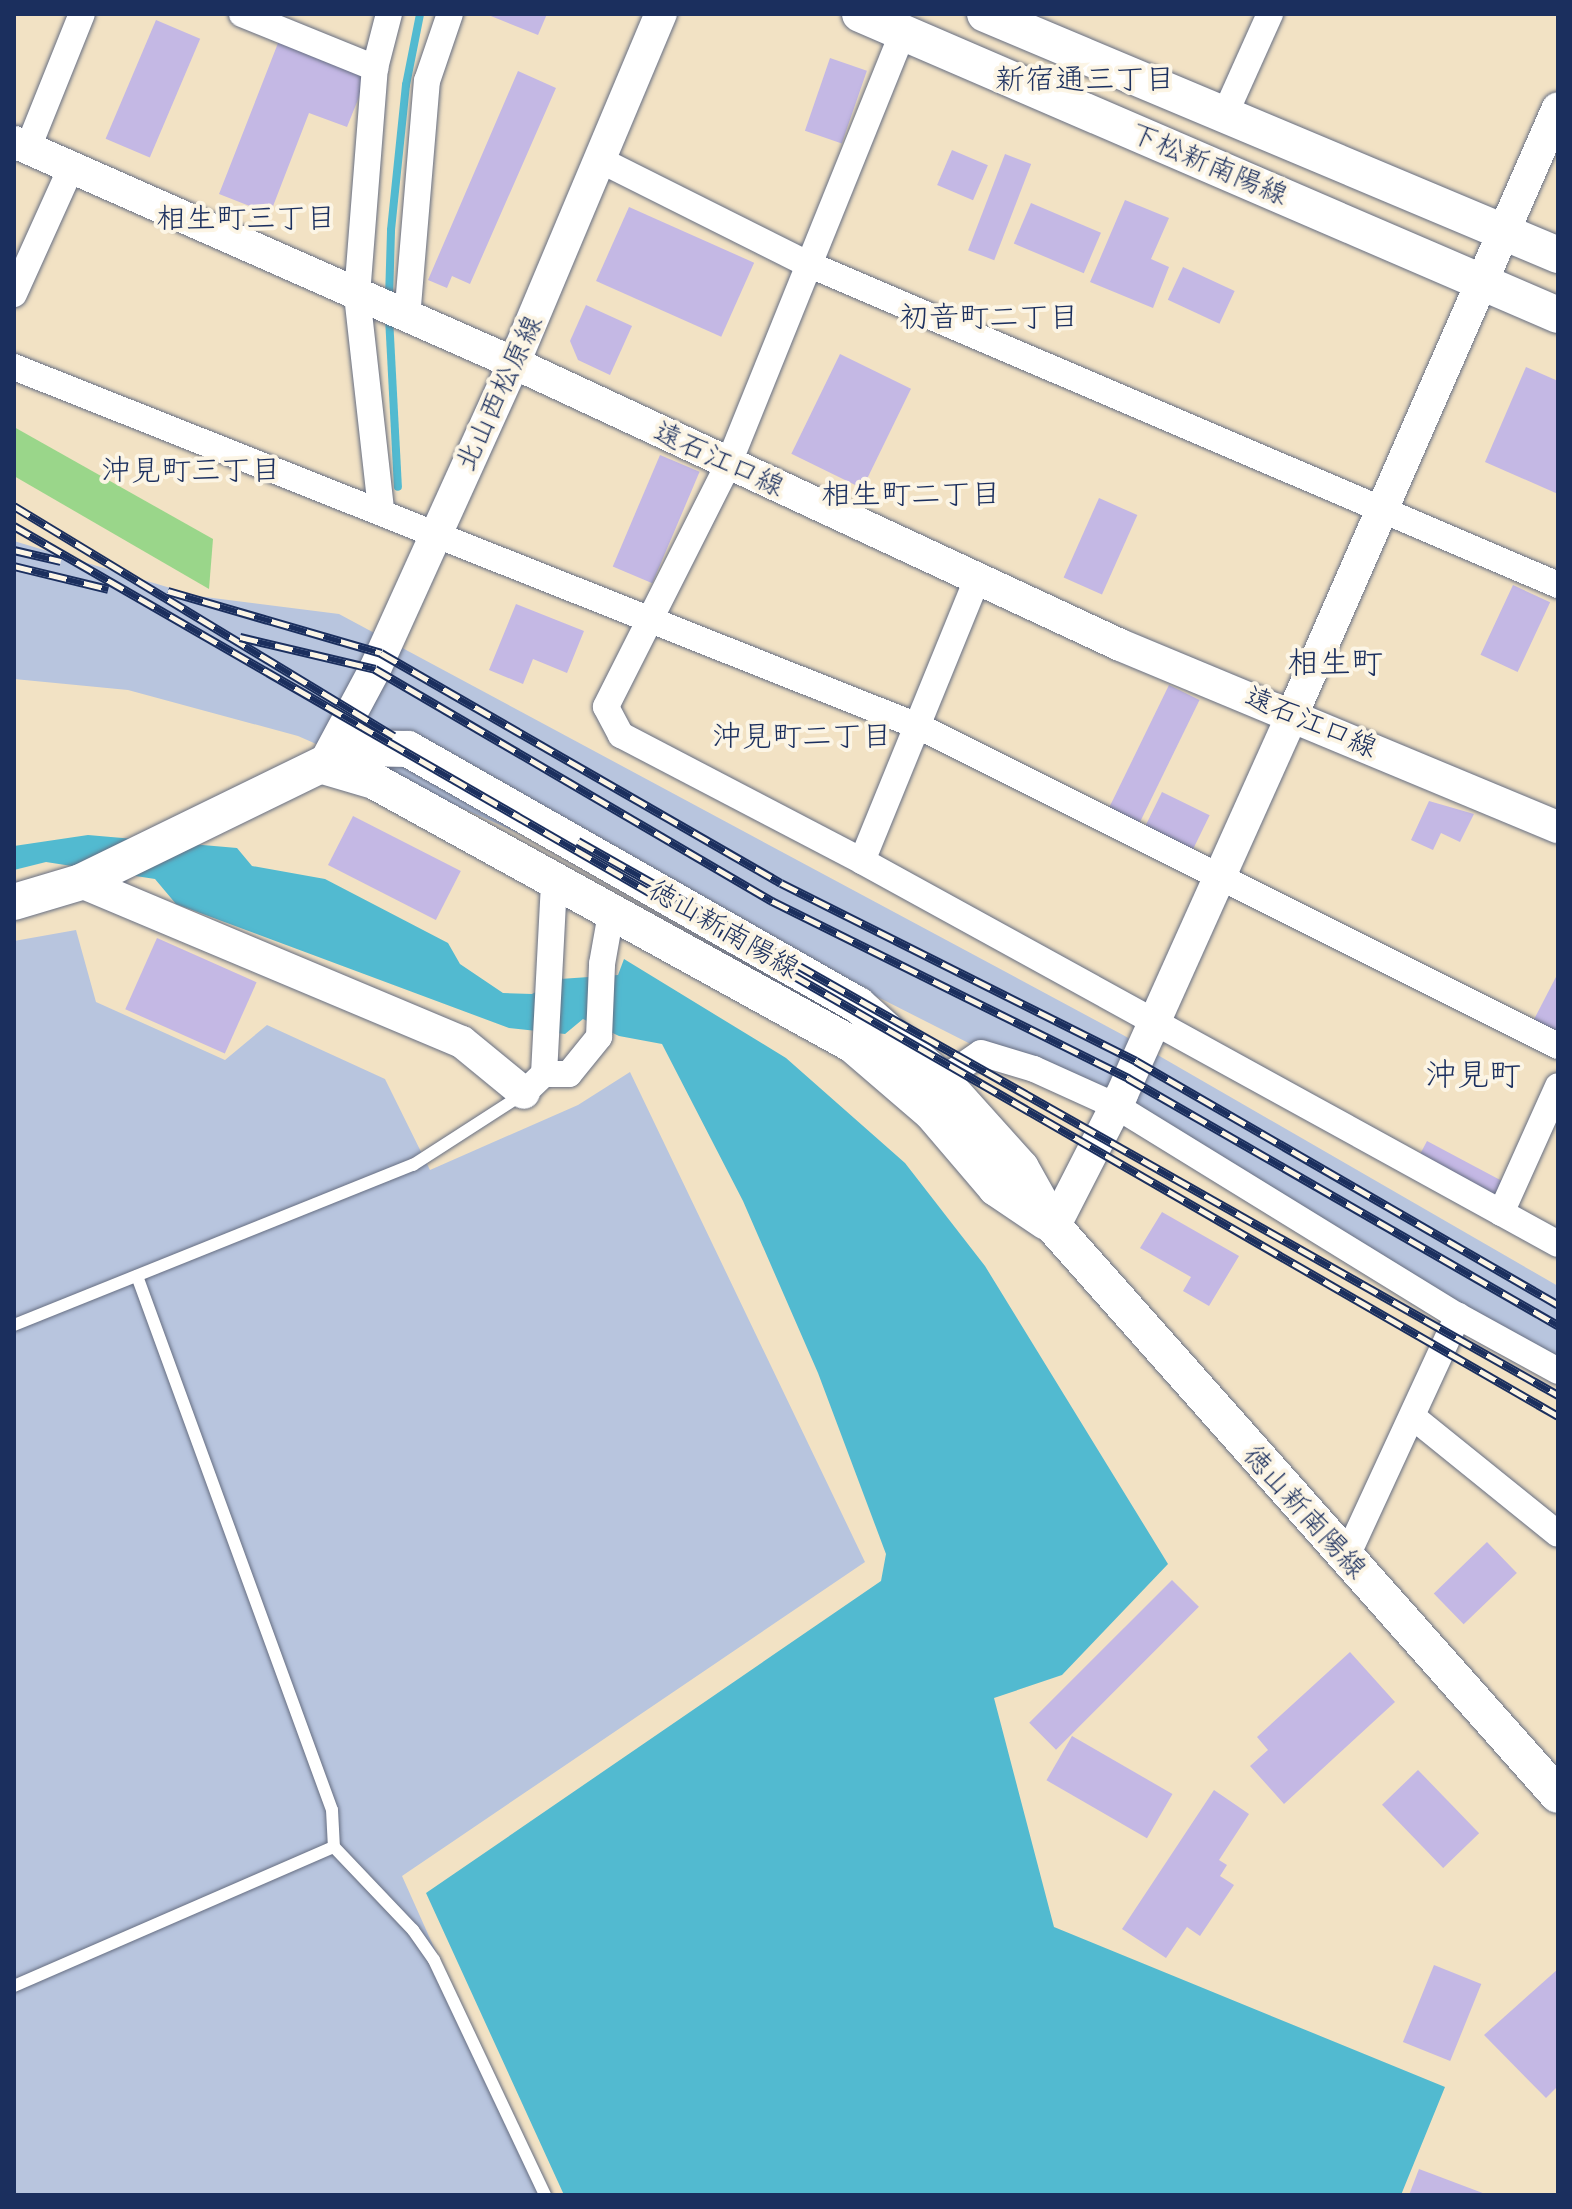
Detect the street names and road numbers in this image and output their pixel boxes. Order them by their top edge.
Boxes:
street label: 下松新南陽線 [1125,116,1293,212]
street label: 北山西松原線 [448,310,550,476]
street label: 遠石江口線 [648,414,790,504]
street label: 遠石江口線 [1240,679,1382,765]
street label: 徳山新南陽線 [643,872,805,986]
street label: 徳山新南陽線 [1236,1438,1374,1586]

